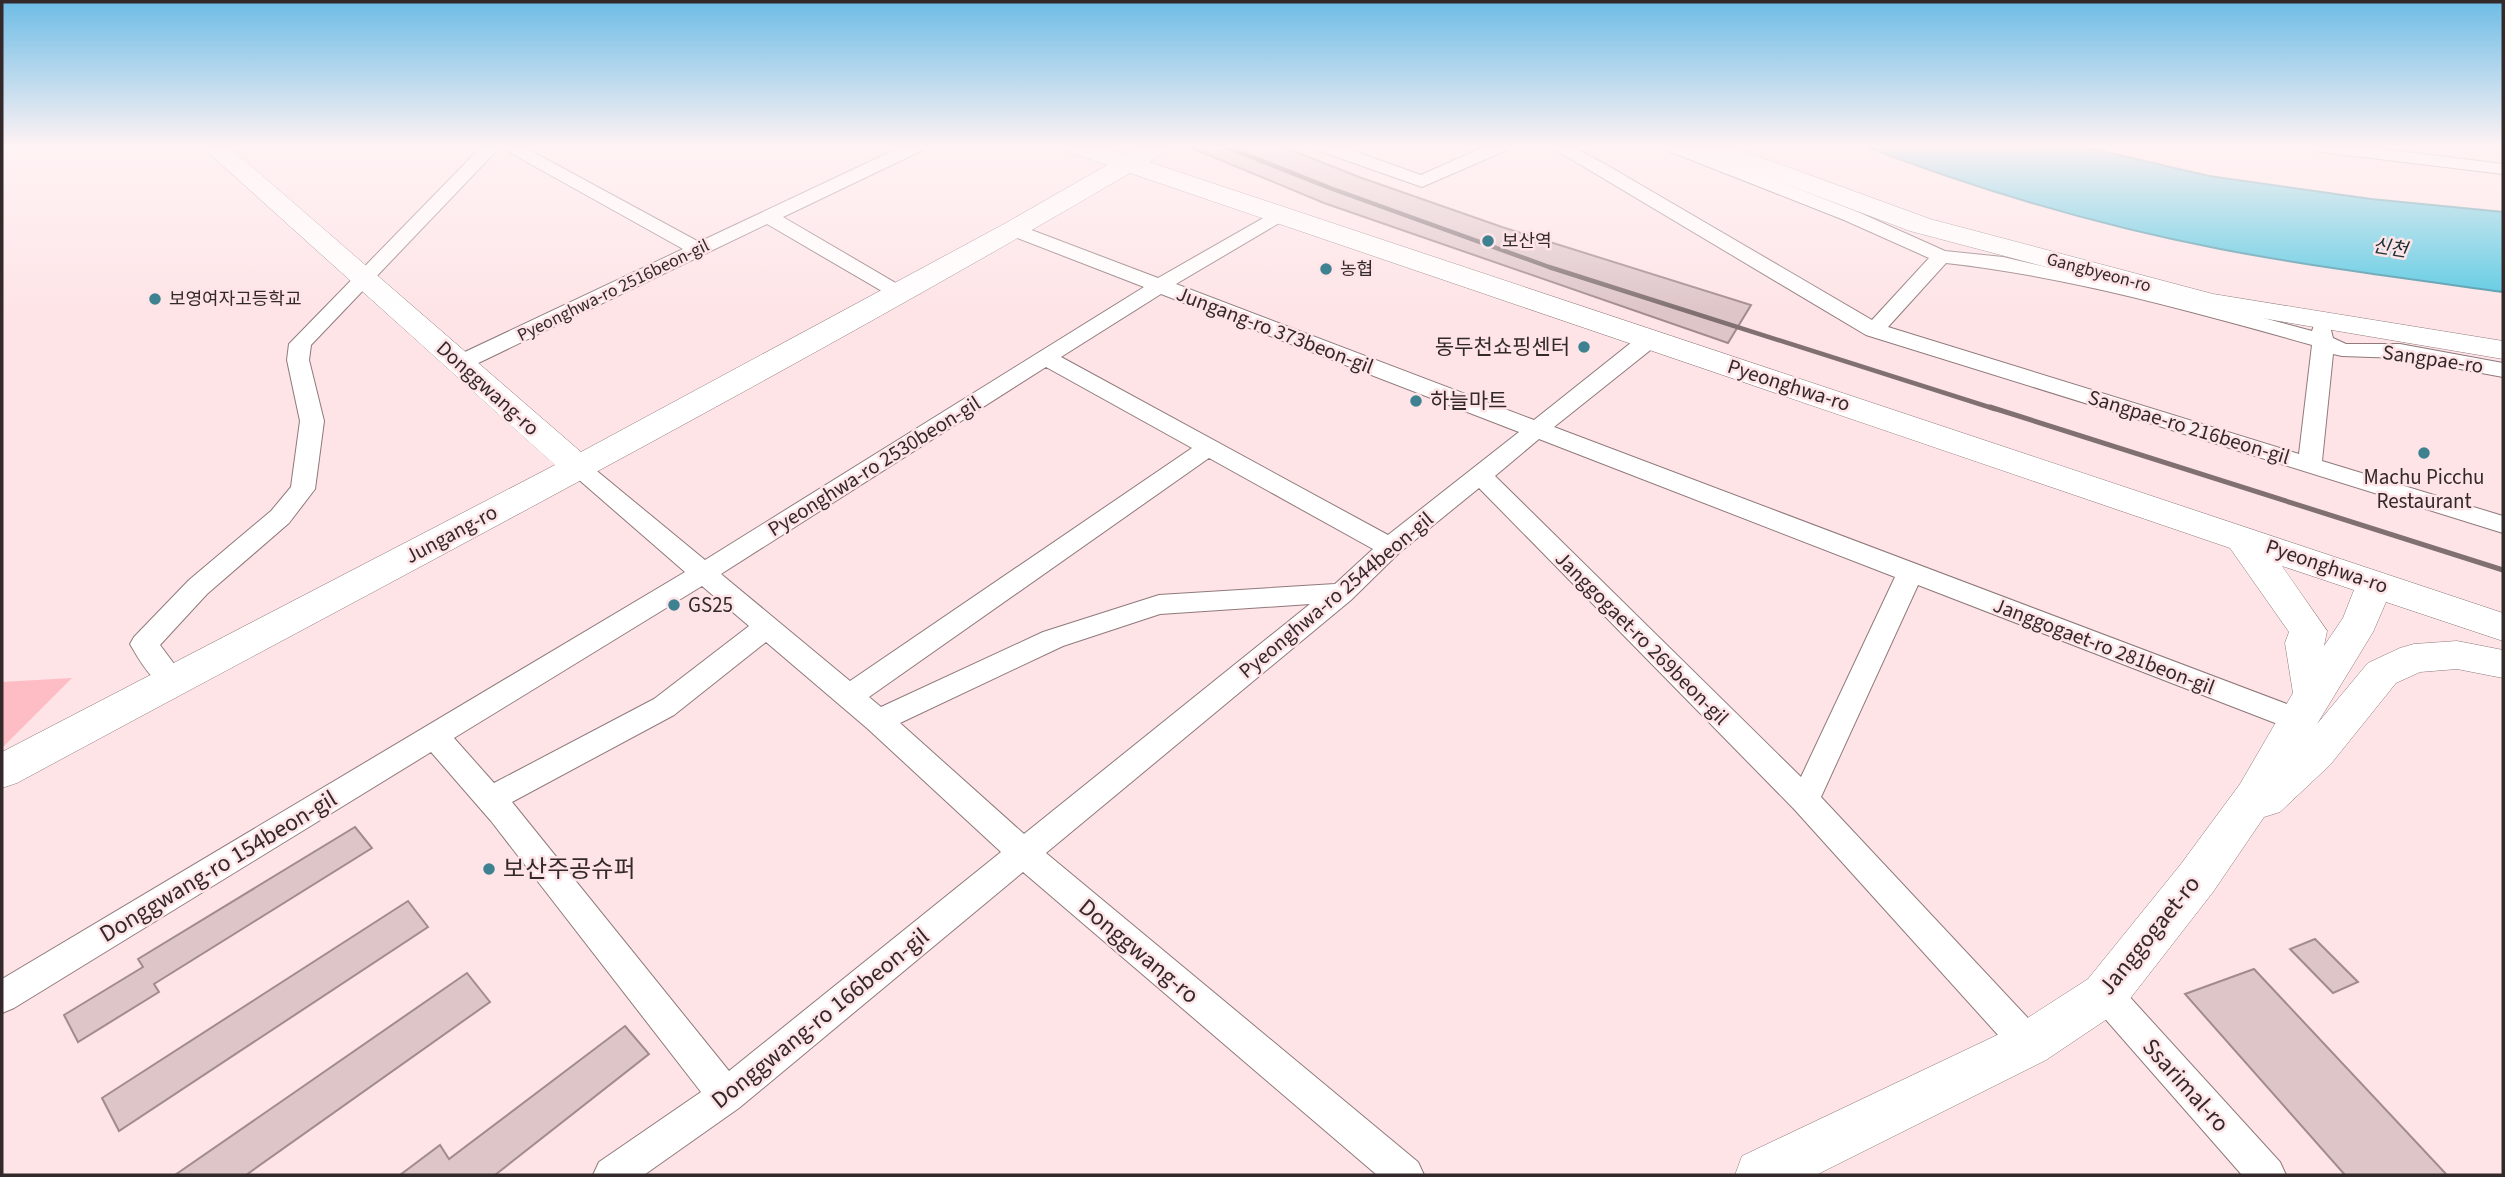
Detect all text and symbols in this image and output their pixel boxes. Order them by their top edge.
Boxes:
place label: 보산역 [1502,229,1552,254]
water label: 신천 [2370,232,2411,265]
street label: Pyeonghwa-ro 2516beon-gil [513,233,713,348]
marker: 보산역 [1480,233,1496,249]
street label: Gangbyeon-ro [2044,247,2154,298]
place label: 농협 [1340,257,1373,282]
marker: 농협 [1318,261,1334,277]
street label: Jungang-ro 373beon-gil [1172,279,1378,381]
place label: 보영여자고등학교 [169,287,301,312]
marker: 보영여자고등학교 [147,291,163,307]
place label: 동두천쇼핑센터 [1435,332,1570,362]
street label: Donggwang-ro [430,334,546,442]
street label: Sangpae-ro [2381,337,2485,381]
marker: 동두천쇼핑센터 [1576,339,1592,355]
street label: Pyeonghwa-ro [1724,351,1854,419]
street label: Sangpae-ro 216beon-gil [2084,382,2294,472]
place label: 하늘마트 [1430,386,1507,416]
street label: Pyeonghwa-ro 2530beon-gil [762,388,986,544]
marker: 하늘마트 [1408,393,1424,409]
marker: Machu Picchu Restaurant [2416,445,2432,461]
place label: Machu Picchu Restaurant [2363,462,2485,516]
street label: Jungang-ro [399,497,503,571]
street label: Pyeonghwa-ro 2544beon-gil [1232,504,1440,686]
street label: Pyeonghwa-ro [2262,531,2392,601]
street label: Janggogaet-ro 269beon-gil [1548,544,1736,732]
place label: GS25 [688,590,733,620]
street label: Janggogaet-ro 281beon-gil [1989,590,2219,702]
marker: GS25 [666,597,682,613]
street label: Donggwang-ro 154beon-gil [93,782,344,951]
place label: 보산주공슈퍼 [503,852,635,887]
marker: 보산주공슈퍼 [481,861,497,877]
street label: Janggogaet-ro [2090,868,2209,1003]
street label: Donggwang-ro [1071,890,1207,1012]
street label: Donggwang-ro 166beon-gil [704,919,937,1117]
street label: Ssarimal-ro [2134,1031,2237,1140]

